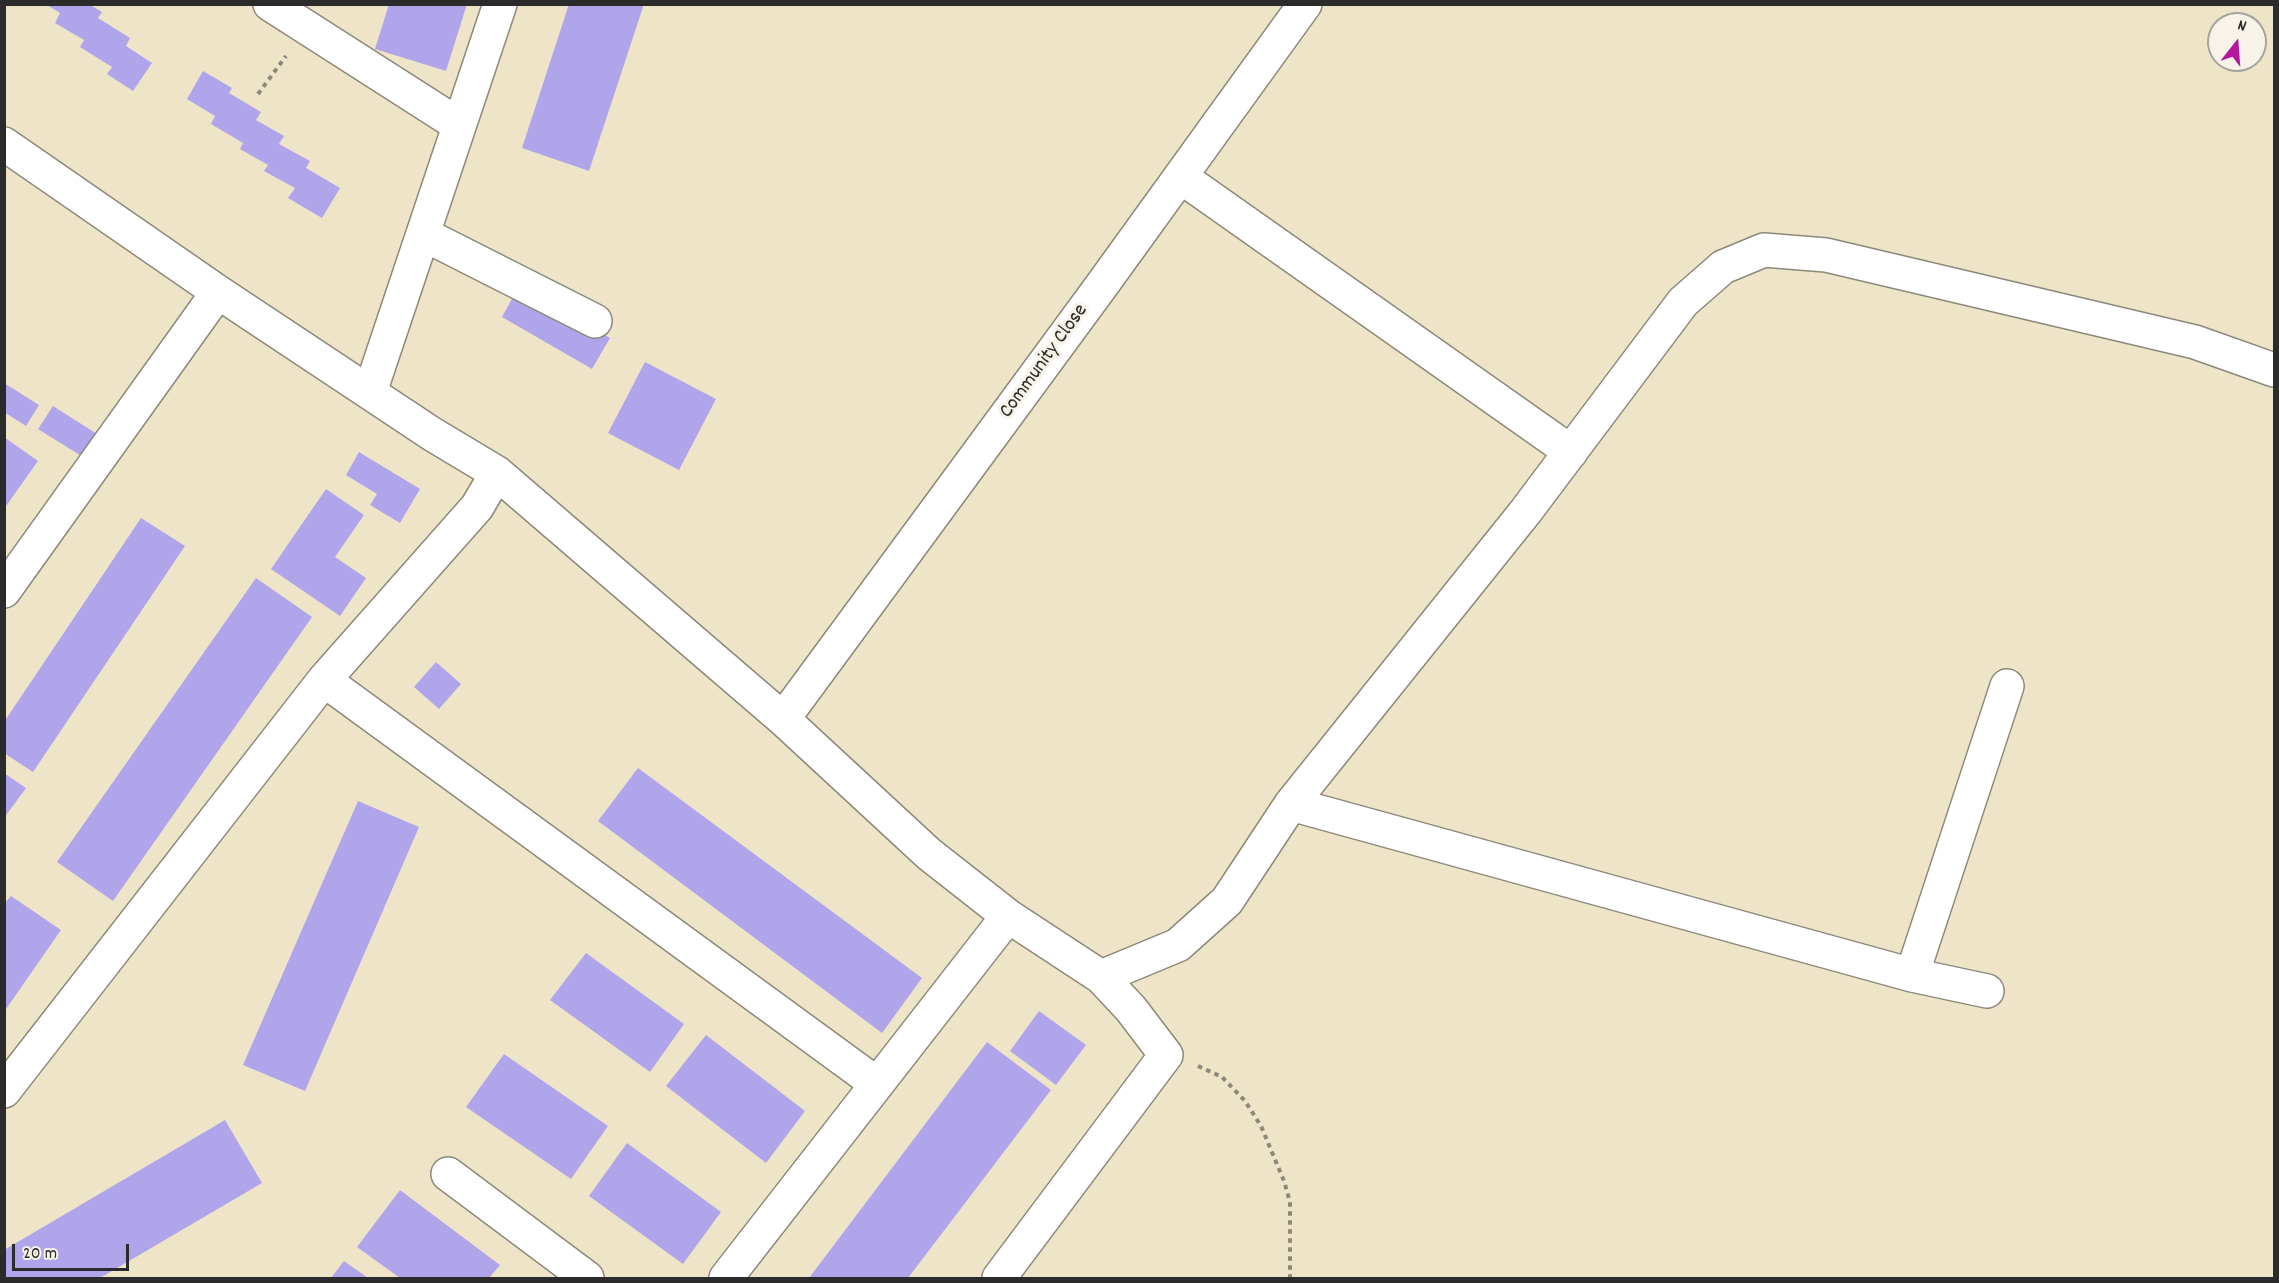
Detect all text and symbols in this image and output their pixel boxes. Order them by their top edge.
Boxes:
north arrow [2207,12,2267,72]
text: N [2235,14,2249,38]
street label: Community Close [995,300,1095,424]
scale bar [15,1232,132,1270]
text: 20 m [23,1242,57,1267]

